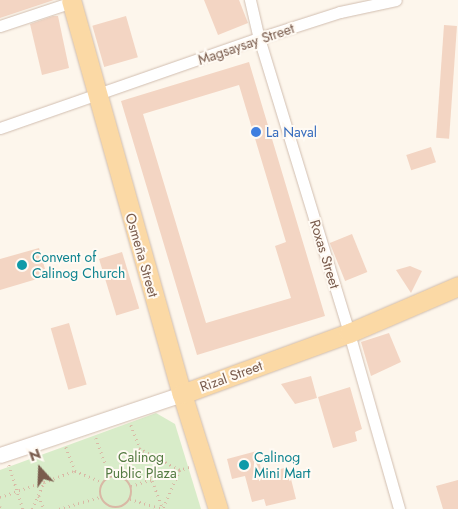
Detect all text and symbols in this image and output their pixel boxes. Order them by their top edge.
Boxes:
street label: Magsaysay Street [196,20,296,68]
place label: La Naval [266,124,317,140]
marker: La Naval [250,126,262,138]
street label: Osmeña Street [122,211,162,299]
street label: Roxas Street [307,218,343,290]
place label: Convent of Calinog Church [32,249,125,282]
marker: Convent of Calinog Church [16,259,28,271]
street label: Rizal Street [197,357,265,395]
north arrow [15,444,65,494]
text: N [26,444,44,466]
park label: Calinog Public Plaza [105,449,177,482]
place label: Calinog Mini Mart [254,449,310,482]
marker: Calinog Mini Mart [238,459,250,471]

